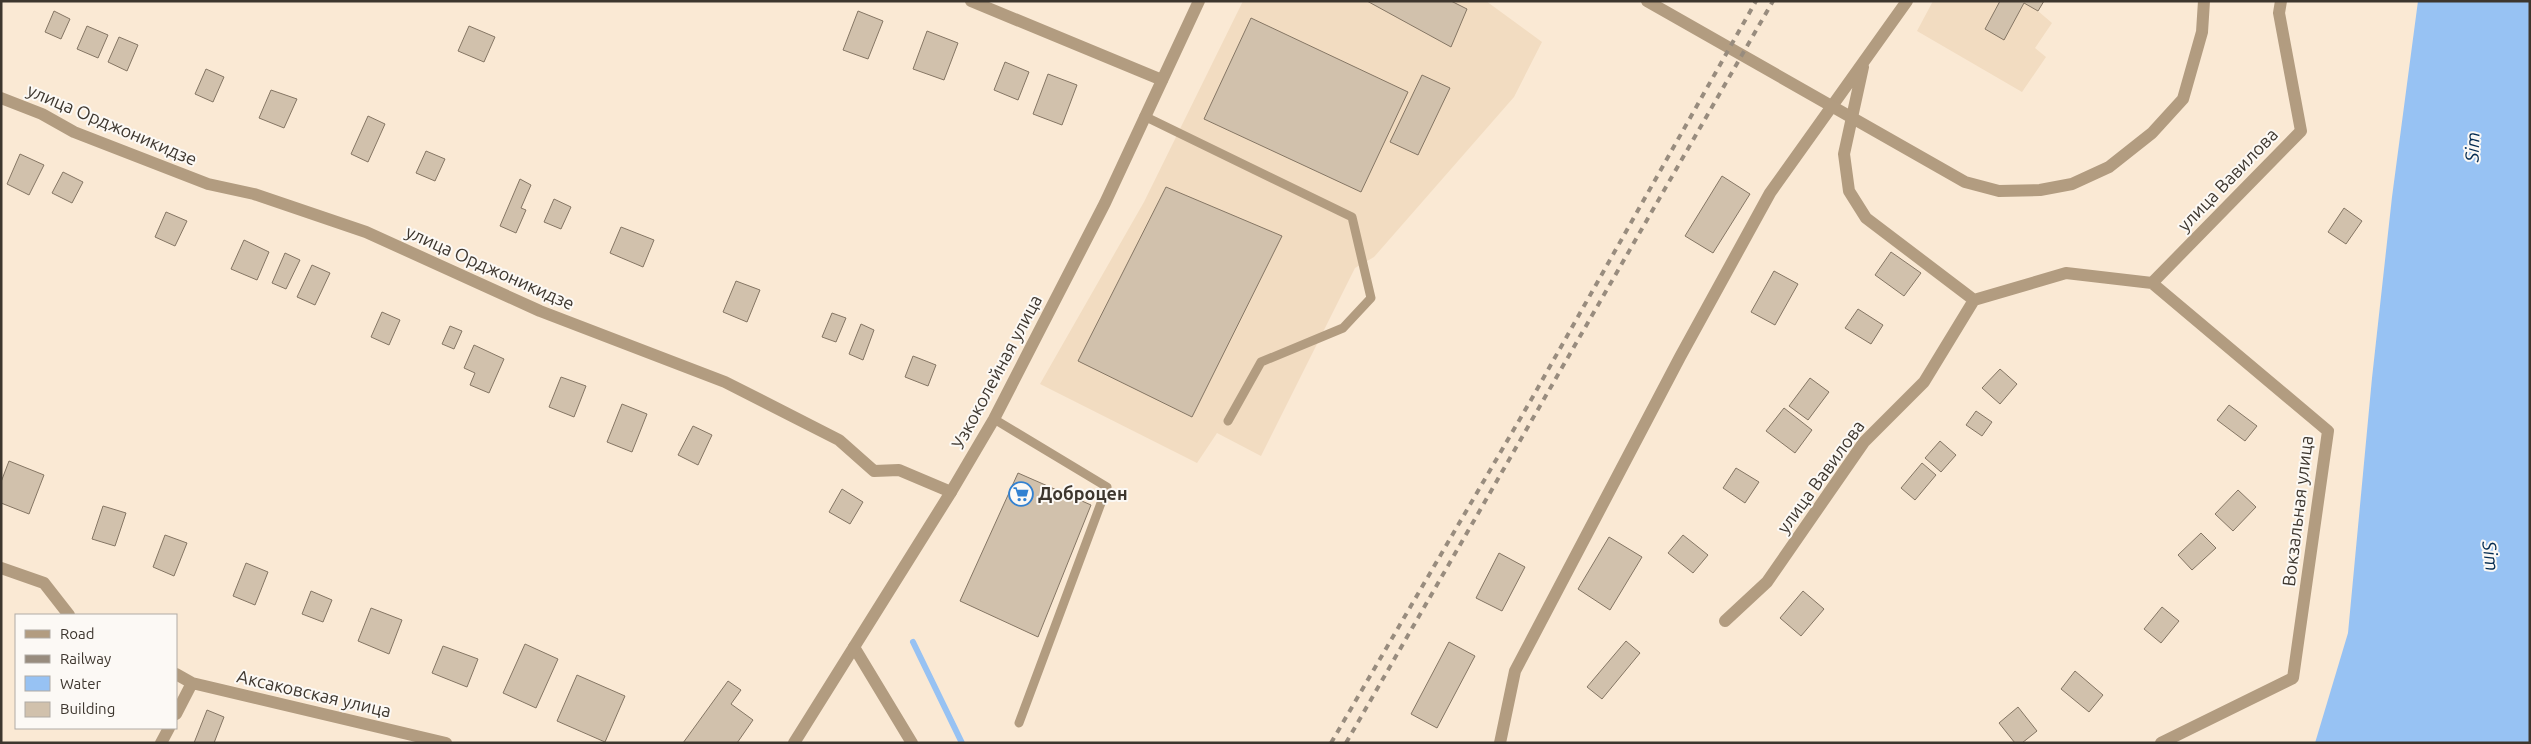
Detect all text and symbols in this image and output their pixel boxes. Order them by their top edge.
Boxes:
street label: улица Орджоникидзе [24,79,200,169]
street label: улица Вавилова [2173,124,2281,235]
water label: Sim [2460,132,2484,163]
street label: улица Орджоникидзе [403,221,578,313]
street label: Узкоколейная улица [947,291,1045,452]
street label: улица Вавилова [1772,416,1868,537]
street label: Вокзальная улица [2278,434,2316,587]
supermarket icon: Доброцен [1008,481,1034,507]
place label: Доброцен [1038,483,1128,503]
water label: Sim [2478,539,2504,572]
legend [15,614,178,729]
text: Road [60,625,95,642]
text: Railway [60,650,111,667]
street label: Аксаковская улица [235,666,393,721]
text: Water [60,675,101,692]
text: Building [60,700,115,717]

